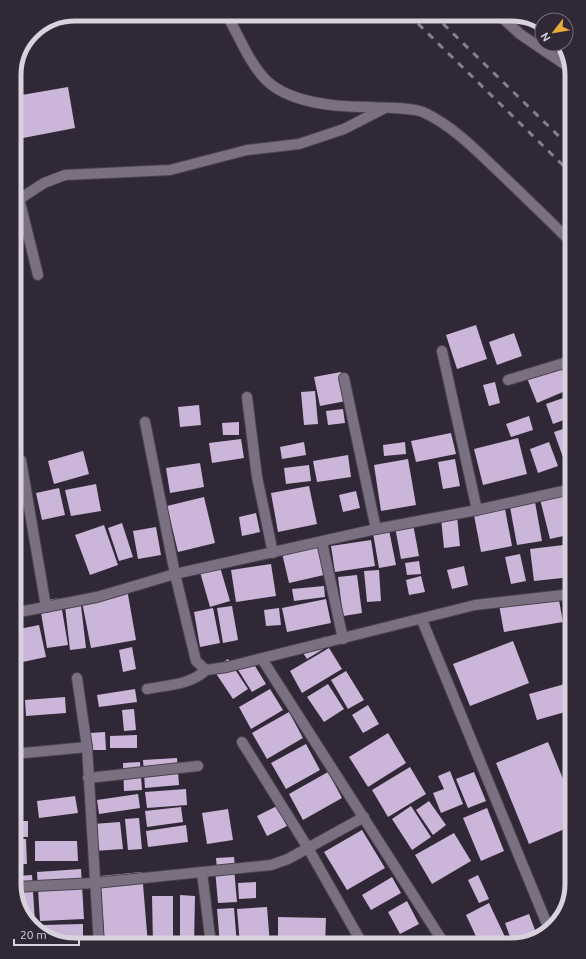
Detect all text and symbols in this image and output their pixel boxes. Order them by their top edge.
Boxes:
north arrow [534,12,574,52]
text: N [538,31,553,44]
scale bar [14,921,79,947]
text: 20 m [20,928,47,941]

